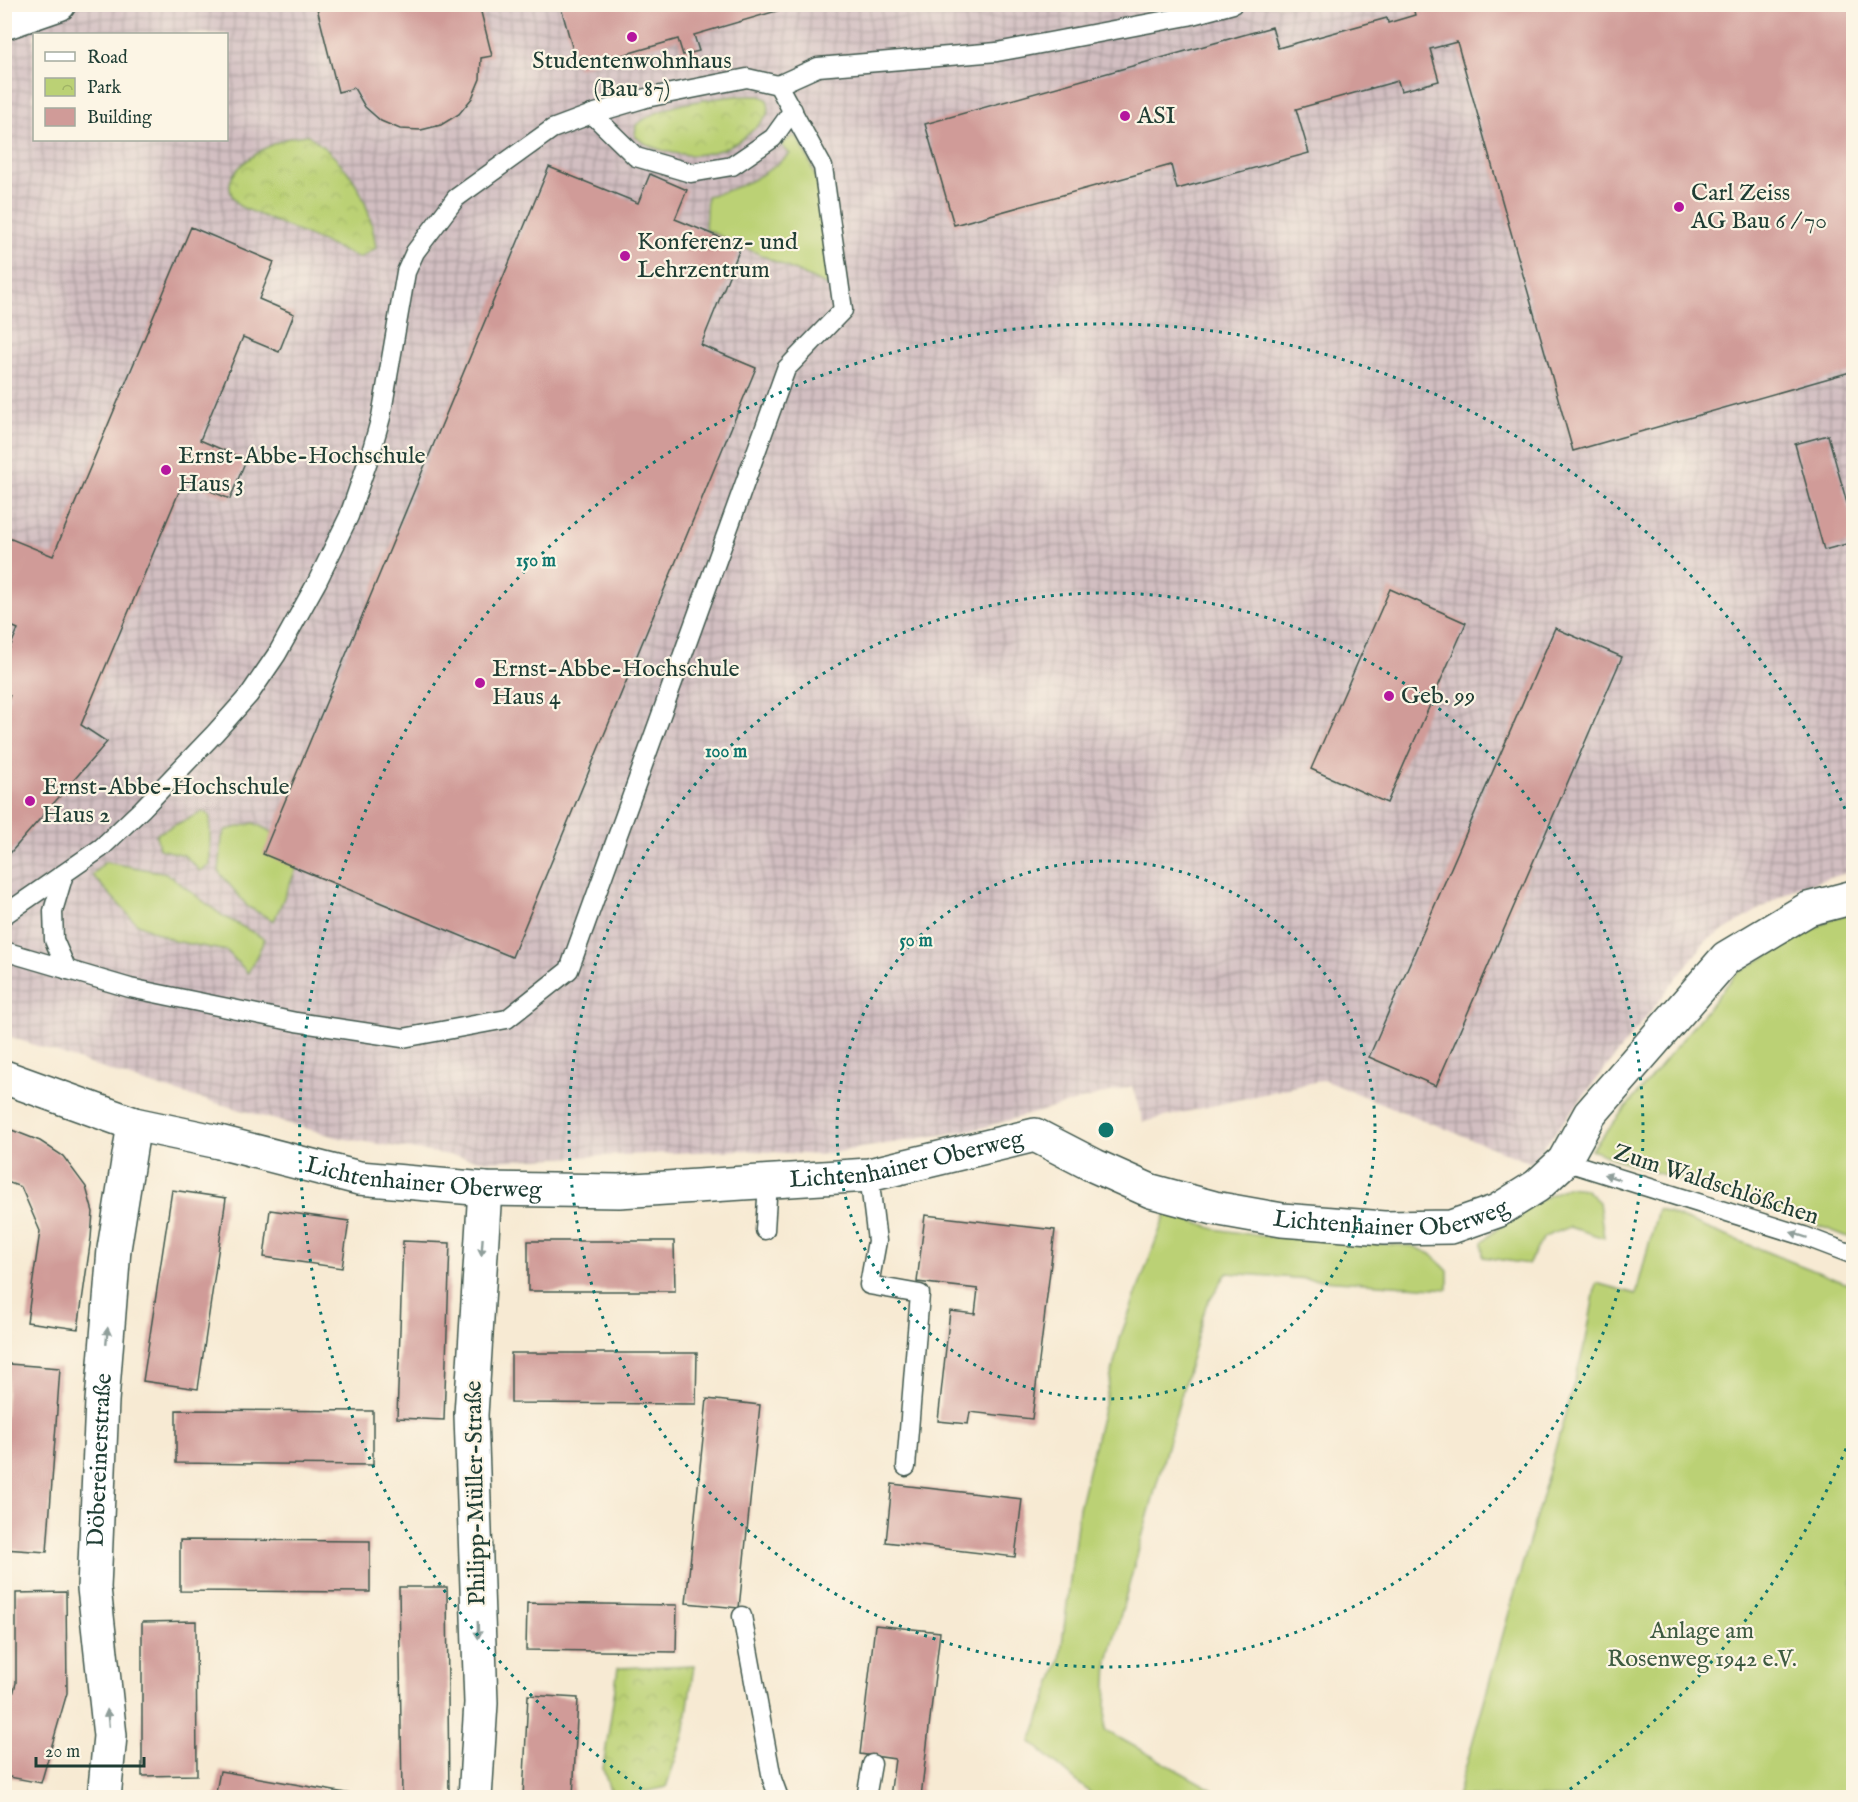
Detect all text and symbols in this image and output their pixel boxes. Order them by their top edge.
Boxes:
marker: Studentenwohnhaus (Bau 87) [625,30,639,44]
legend [33,33,228,141]
place label: Studentenwohnhaus (Bau 87) [532,46,732,105]
text: Road [87,47,128,70]
text: Park [87,77,122,100]
place label: ASI [1136,101,1176,132]
text: Building [87,107,152,130]
marker: ASI [1118,109,1132,123]
place label: Carl Zeiss AG Bau 6 / 70 [1690,178,1827,237]
marker: Carl Zeiss AG Bau 6 / 70 [1672,200,1686,214]
place label: Konferenz- und Lehrzentrum [637,227,798,286]
marker: Konferenz- und Lehrzentrum [618,249,632,263]
place label: Ernst-Abbe-Hochschule Haus 3 [178,441,426,500]
marker: Ernst-Abbe-Hochschule Haus 3 [159,463,173,477]
text: 150 m [516,550,556,573]
place label: Ernst-Abbe-Hochschule Haus 4 [492,654,740,713]
marker: Ernst-Abbe-Hochschule Haus 4 [473,676,487,690]
place label: Geb. 99 [1401,681,1475,712]
marker: Geb. 99 [1382,689,1396,703]
text: 100 m [705,741,747,764]
place label: Ernst-Abbe-Hochschule Haus 2 [42,772,290,831]
marker: Ernst-Abbe-Hochschule Haus 2 [23,794,37,808]
text: 50 m [899,930,933,953]
centre of rings [1096,1120,1116,1140]
street label: Lichtenhainer Oberweg [788,1123,1028,1196]
street label: Zum Waldschlößchen [1609,1137,1823,1233]
street label: Lichtenhainer Oberweg [302,1149,543,1205]
one-way arrow [1603,1172,1621,1181]
street label: Lichtenhainer Oberweg [1271,1191,1516,1244]
one-way arrow [1790,1229,1808,1239]
one-way arrow [477,1237,486,1256]
one-way arrow [102,1326,112,1345]
street label: Döbereinerstraße [80,1372,120,1548]
street label: Philipp-Müller-Straße [459,1380,493,1606]
park label: Anlage am Rosenweg 1942 e.V. [1607,1616,1797,1675]
one-way arrow [473,1621,483,1640]
one-way arrow [103,1709,113,1728]
scale bar [36,1730,144,1768]
text: 20 m [45,1741,80,1764]

